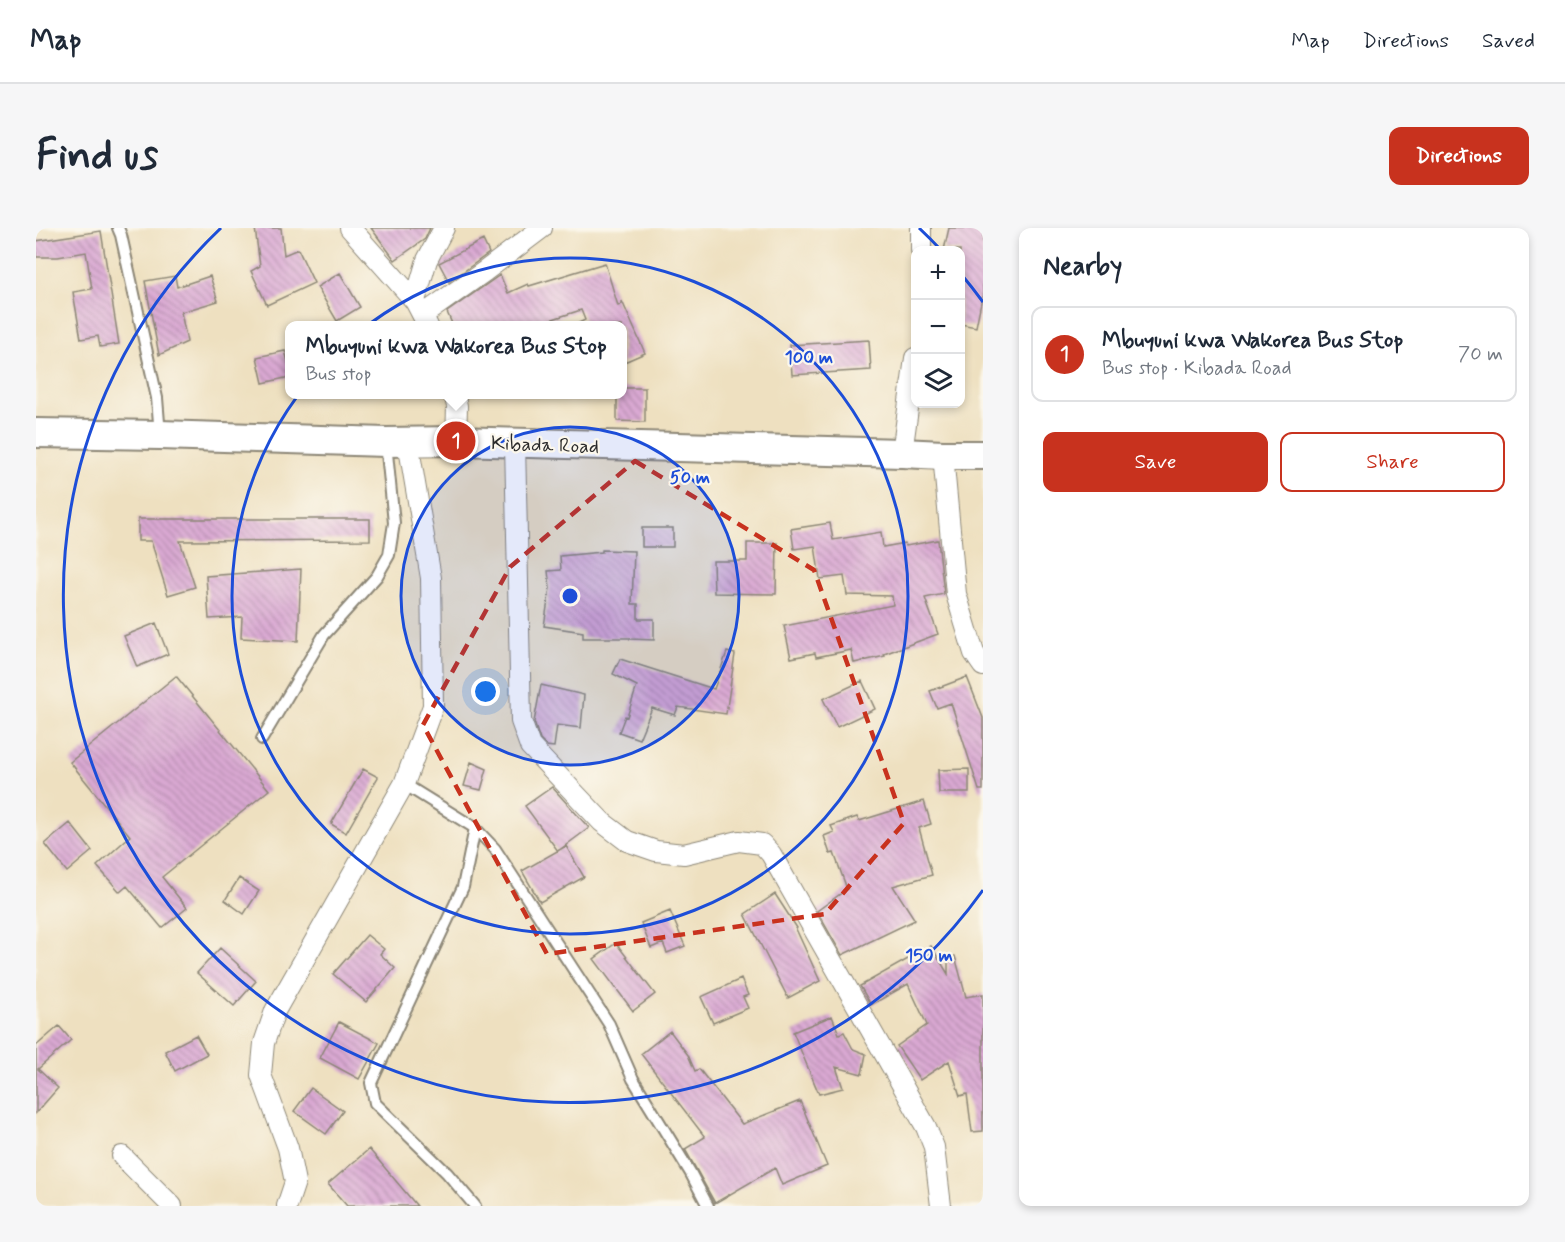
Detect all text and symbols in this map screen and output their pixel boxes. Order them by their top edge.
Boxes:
text: Map [30,23,81,60]
text: Map [1291,27,1330,55]
text: Directions [1363,27,1449,55]
text: Saved [1482,27,1535,55]
button: Directions [1389,127,1529,185]
text: Find us [36,129,158,184]
map controls [911,246,965,408]
button: + [911,246,965,300]
text: Nearby [1043,250,1122,284]
button: − [911,300,965,354]
popup [285,321,627,399]
text: Mbuyuni kwa Wakorea Bus Stop [1102,327,1403,355]
text: Mbuyuni kwa Wakorea Bus Stop [305,333,607,361]
text: 1 [1060,341,1069,368]
text: 70 m [1458,341,1503,368]
text: 100 m [785,346,833,370]
button: layers [911,354,965,408]
text: Bus stop · Kibada Road [1102,355,1292,382]
text: Bus stop [305,361,372,388]
pin: 1 [436,418,476,464]
street label: Kibada Road [490,430,599,461]
button: Save [1043,432,1268,492]
button: Share [1280,432,1505,492]
text: 50 m [670,466,710,490]
centre of rings [560,586,580,606]
your location [471,677,500,706]
text: 150 m [905,944,953,968]

